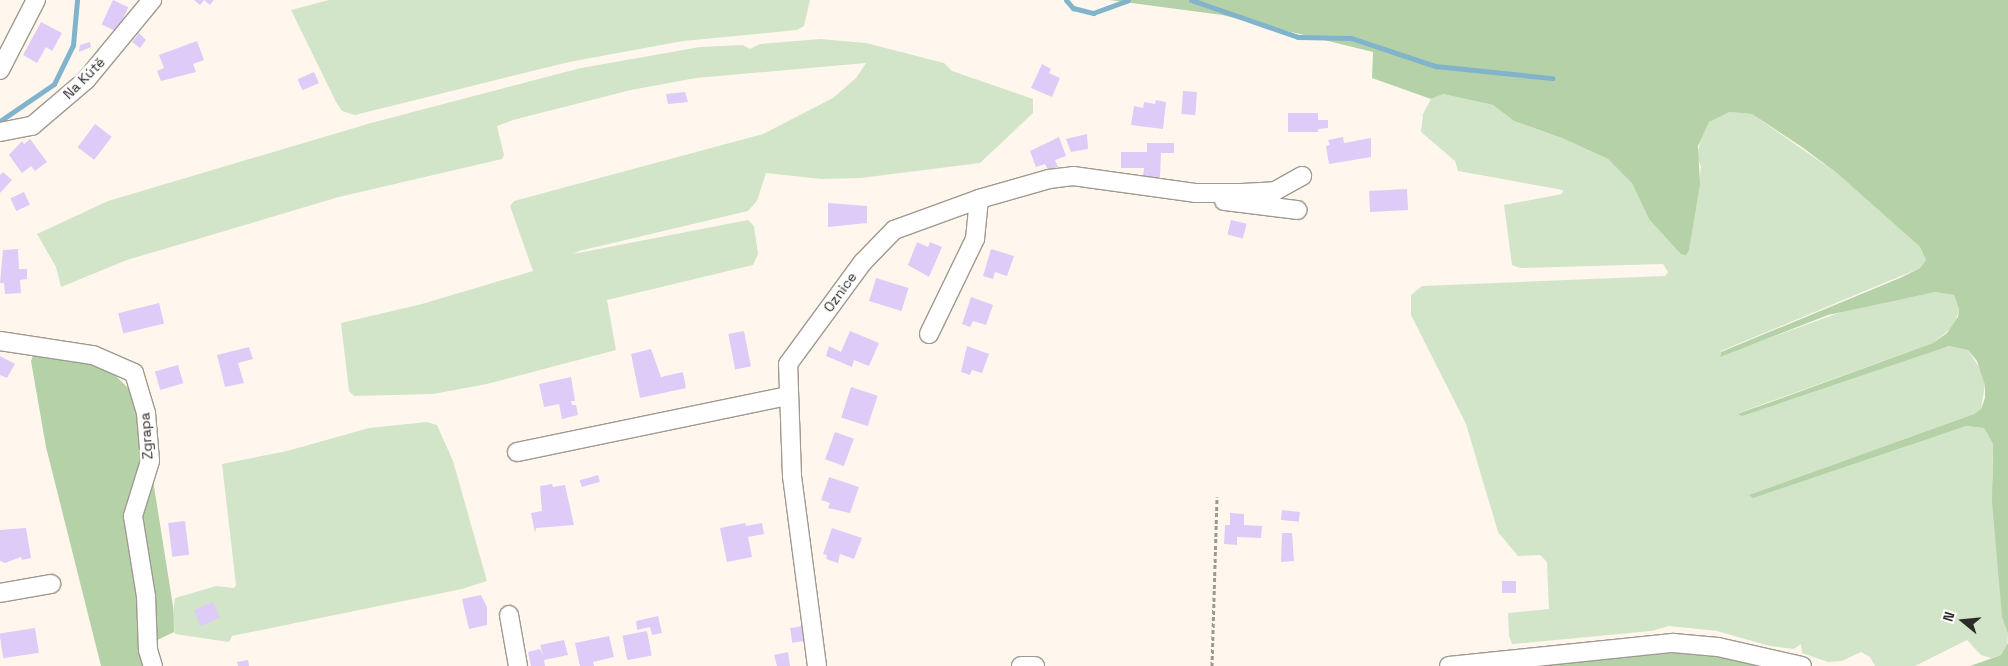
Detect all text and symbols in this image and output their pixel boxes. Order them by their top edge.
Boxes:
street label: Na Kútě [60,54,108,102]
street label: Oznice [820,269,860,315]
street label: Zgrapa [136,412,156,460]
north arrow [1938,596,1988,646]
text: N [1939,610,1959,624]

